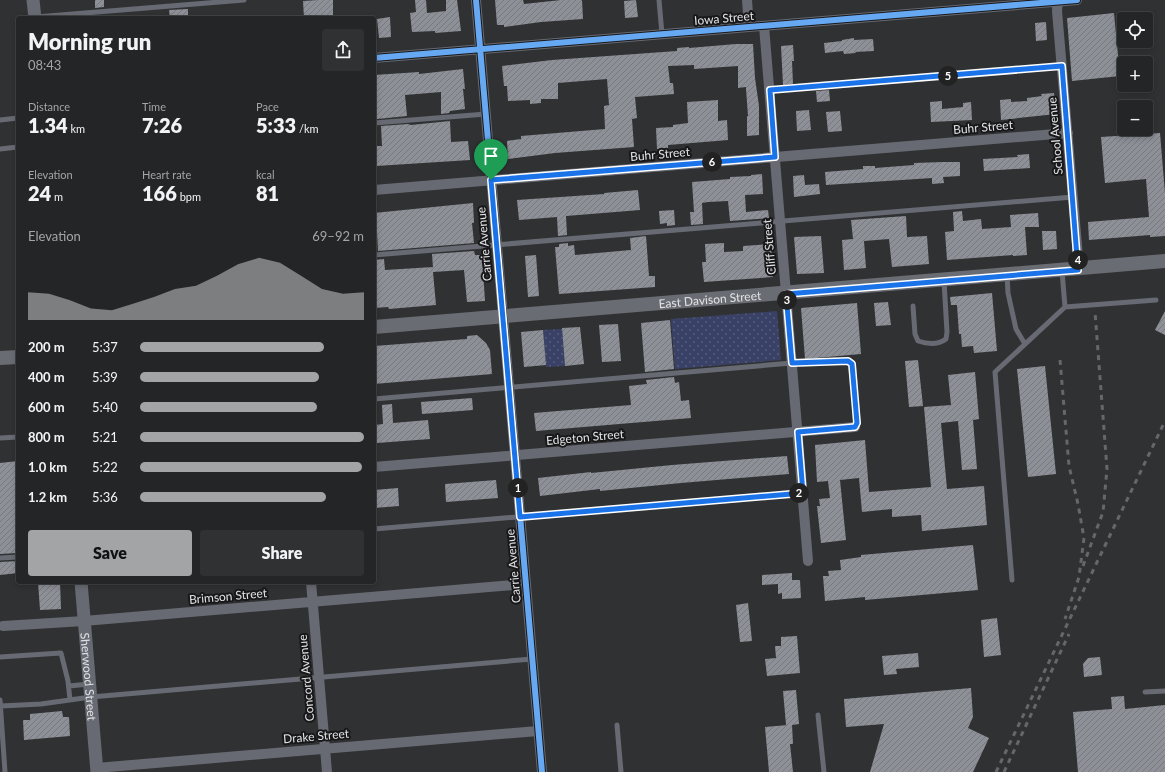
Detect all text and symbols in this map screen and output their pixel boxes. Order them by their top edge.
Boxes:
street label: Iowa Street [694,8,755,28]
map controls [1117,12,1153,136]
button: locate [1117,12,1153,48]
text: Morning run [28,28,151,55]
button: share [322,29,364,71]
button: + [1117,56,1153,92]
text: 08:43 [28,57,61,73]
pin: 5 [938,66,958,86]
text: 5 [945,69,951,82]
street label: School Avenue [1044,97,1066,175]
text: Distance [28,100,70,113]
text: Time [142,100,166,113]
text: Pace [256,100,279,113]
button: − [1117,100,1153,136]
text: 1.34 [28,113,68,137]
text: 7:26 [142,113,182,137]
text: 5:33 [256,113,296,137]
street label: Buhr Street [953,117,1014,137]
text: km [68,122,85,135]
text: /km [296,122,319,135]
pin [474,139,508,180]
street label: Buhr Street [630,144,691,164]
icon: arrive [480,145,502,167]
pin: 6 [702,152,722,172]
text: 6 [709,155,715,168]
text: Elevation [28,168,73,181]
text: Heart rate [142,168,191,181]
text: kcal [256,168,275,181]
text: 24 [28,181,51,205]
text: 166 [142,181,177,205]
text: 81 [256,181,279,205]
text: m [51,190,63,203]
text: bpm [177,190,201,203]
street label: Carrie Avenue [473,206,495,282]
street label: Cliff Street [759,218,779,276]
text: Elevation [28,228,81,244]
text: 69–92 m [312,228,364,244]
pin: 4 [1068,250,1088,270]
text: 4 [1075,253,1081,266]
street label: East Davison Street [658,287,762,311]
pin: 3 [777,290,797,310]
text: 3 [784,293,790,306]
text: 200 m [28,339,65,355]
text: 5:37 [92,339,118,355]
text: 400 m [28,369,65,385]
text: 5:39 [92,369,118,385]
text: 600 m [28,399,65,415]
text: 5:40 [92,399,118,415]
street label: Edgeton Street [545,426,625,448]
text: 800 m [28,429,65,445]
text: 5:21 [92,429,118,445]
text: 1.0 km [28,459,67,475]
text: 5:22 [92,459,118,475]
pin: 1 [508,478,528,498]
text: 1 [515,481,521,494]
pin: 2 [789,483,809,503]
text: 2 [796,486,802,499]
text: 1.2 km [28,489,67,505]
text: 5:36 [92,489,118,505]
street label: Carrie Avenue [502,528,524,604]
button: Save [28,530,192,576]
button: Share [200,530,364,576]
street label: Brimson Street [188,585,268,607]
street label: Sherwood Street [78,632,100,722]
street label: Concord Avenue [295,634,317,722]
street label: Drake Street [282,726,350,746]

